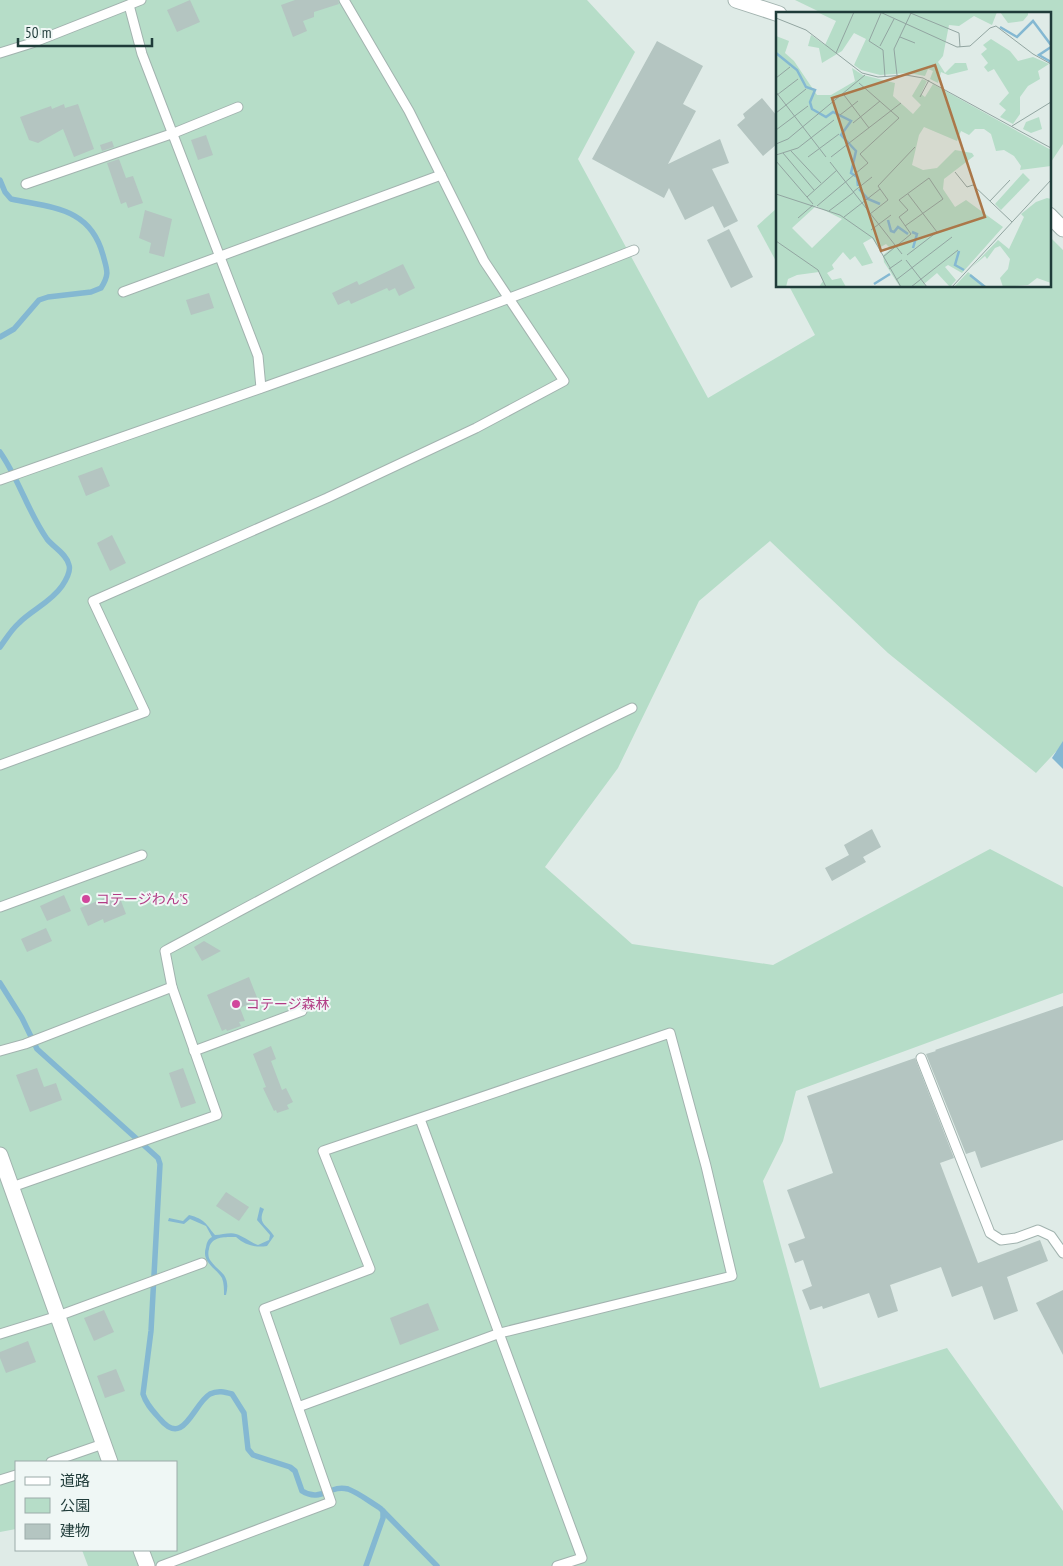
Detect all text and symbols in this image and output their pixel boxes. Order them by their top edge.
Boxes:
inset map [776,12,1050,288]
scale bar [18,15,151,47]
text: 50 m [25,23,51,42]
place label: コテージわん’S [96,890,188,908]
marker: コテージわん’S [80,893,92,905]
place label: コテージ森林 [246,995,330,1013]
marker: コテージ森林 [230,998,242,1010]
legend [15,1461,178,1551]
text: 道路 [60,1471,90,1490]
text: 公園 [60,1496,90,1515]
text: 建物 [60,1521,90,1540]

